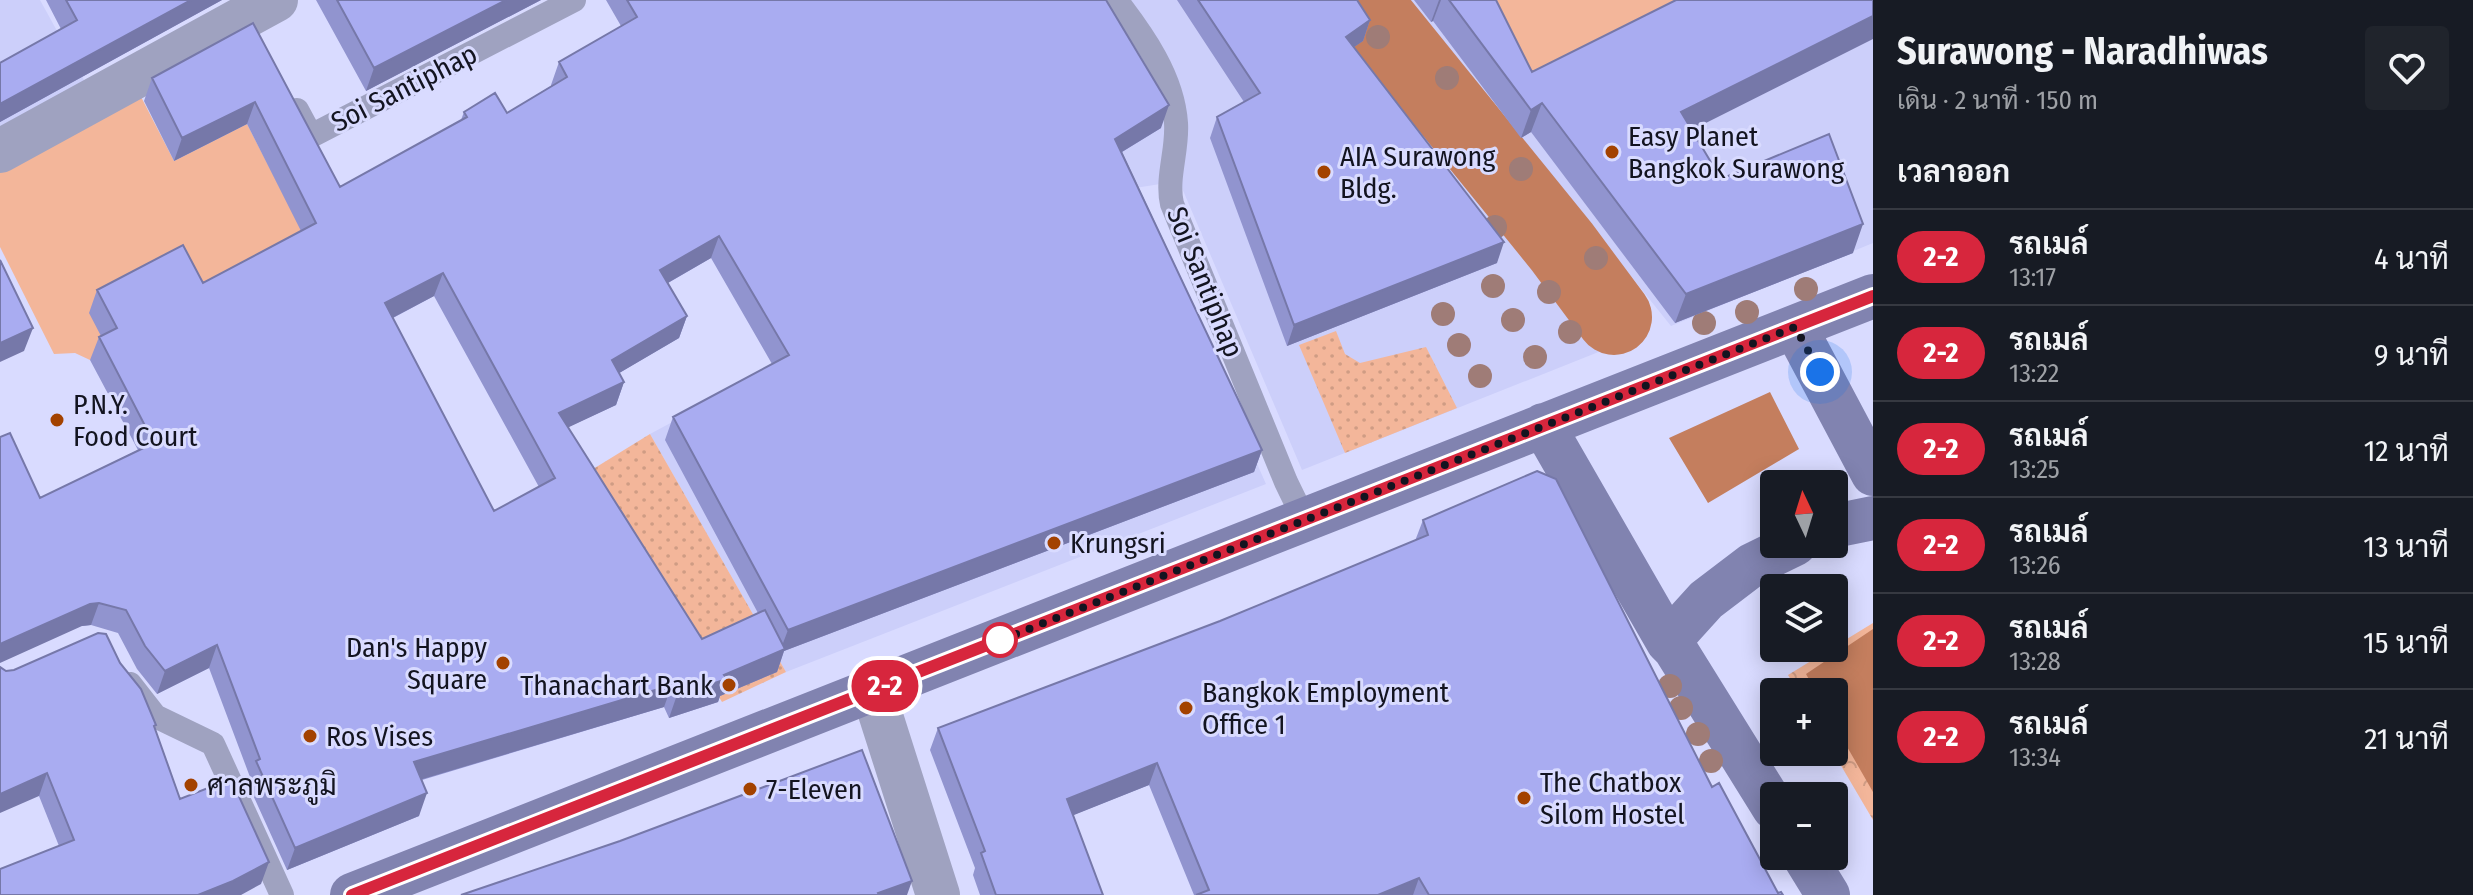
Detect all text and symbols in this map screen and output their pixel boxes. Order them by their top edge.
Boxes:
button: heart [2365,26,2449,110]
text: Surawong - Naradhiwas [1897,28,2268,74]
street label: Soi Santiphap [326,37,482,139]
text: เดิน · 2 นาที · 150 m [1897,85,2098,116]
place label: Easy Planet Bangkok Surawong [1628,120,1845,185]
place label: AIA Surawong Bldg. [1340,140,1496,205]
marker: Easy Planet Bangkok Surawong [1603,143,1621,161]
text: เวลาออก [1897,154,2010,190]
marker: AIA Surawong Bldg. [1315,163,1333,181]
street label: Soi Santiphap [1160,202,1250,362]
text: รถเมล์ [2009,226,2089,262]
text: 2-2 [1923,240,1959,273]
text: 4 นาที [2374,241,2449,277]
text: 13:17 [2009,262,2056,293]
text: รถเมล์ [2009,322,2089,358]
text: 2-2 [1923,336,1959,369]
text: 9 นาที [2374,337,2449,373]
your location [1800,352,1840,392]
text: 13:22 [2009,358,2059,389]
place label: P.N.Y. Food Court [73,388,198,453]
marker: P.N.Y. Food Court [48,411,66,429]
text: รถเมล์ [2009,418,2089,454]
text: 2-2 [1923,432,1959,465]
text: 12 นาที [2364,433,2449,469]
text: 13:25 [2009,454,2060,485]
north arrow [1760,470,1848,558]
map controls [1760,470,1848,870]
text: รถเมล์ [2009,514,2089,550]
place label: Krungsri [1070,527,1166,560]
text: 2-2 [1923,528,1959,561]
text: 13 นาที [2363,529,2449,565]
marker: Krungsri [1045,534,1063,552]
text: 13:26 [2009,550,2061,581]
button: layers [1760,574,1848,662]
text: รถเมล์ [2009,610,2089,646]
unlabelled marker [983,623,1017,657]
text: 2-2 [1923,624,1959,657]
text: 15 นาที [2363,625,2449,661]
place label: Dan's Happy Square [346,631,488,696]
text: 13:28 [2009,646,2061,677]
marker: Dan's Happy Square [494,654,512,672]
line badge: 2-2 [839,660,931,712]
place label: Thanachart Bank [520,669,714,702]
text: 2-2 [867,669,903,702]
marker: Thanachart Bank [720,676,738,694]
place label: Bangkok Employment Office 1 [1202,676,1450,741]
button: + [1760,678,1848,766]
marker: Bangkok Employment Office 1 [1177,699,1195,717]
text: รถเมล์ [2009,706,2089,742]
place label: Ros Vises [326,720,433,753]
text: 2-2 [1923,720,1959,753]
text: 21 นาที [2364,721,2449,757]
marker: Ros Vises [301,727,319,745]
text: 13:34 [2009,742,2061,773]
place label: The Chatbox Silom Hostel [1540,766,1685,831]
place label: ศาลพระภูมิ [207,769,337,805]
place label: 7-Eleven [766,773,863,806]
marker: ศาลพระภูมิ [182,776,200,794]
marker: 7-Eleven [741,780,759,798]
button: − [1760,782,1848,870]
marker: The Chatbox Silom Hostel [1515,789,1533,807]

